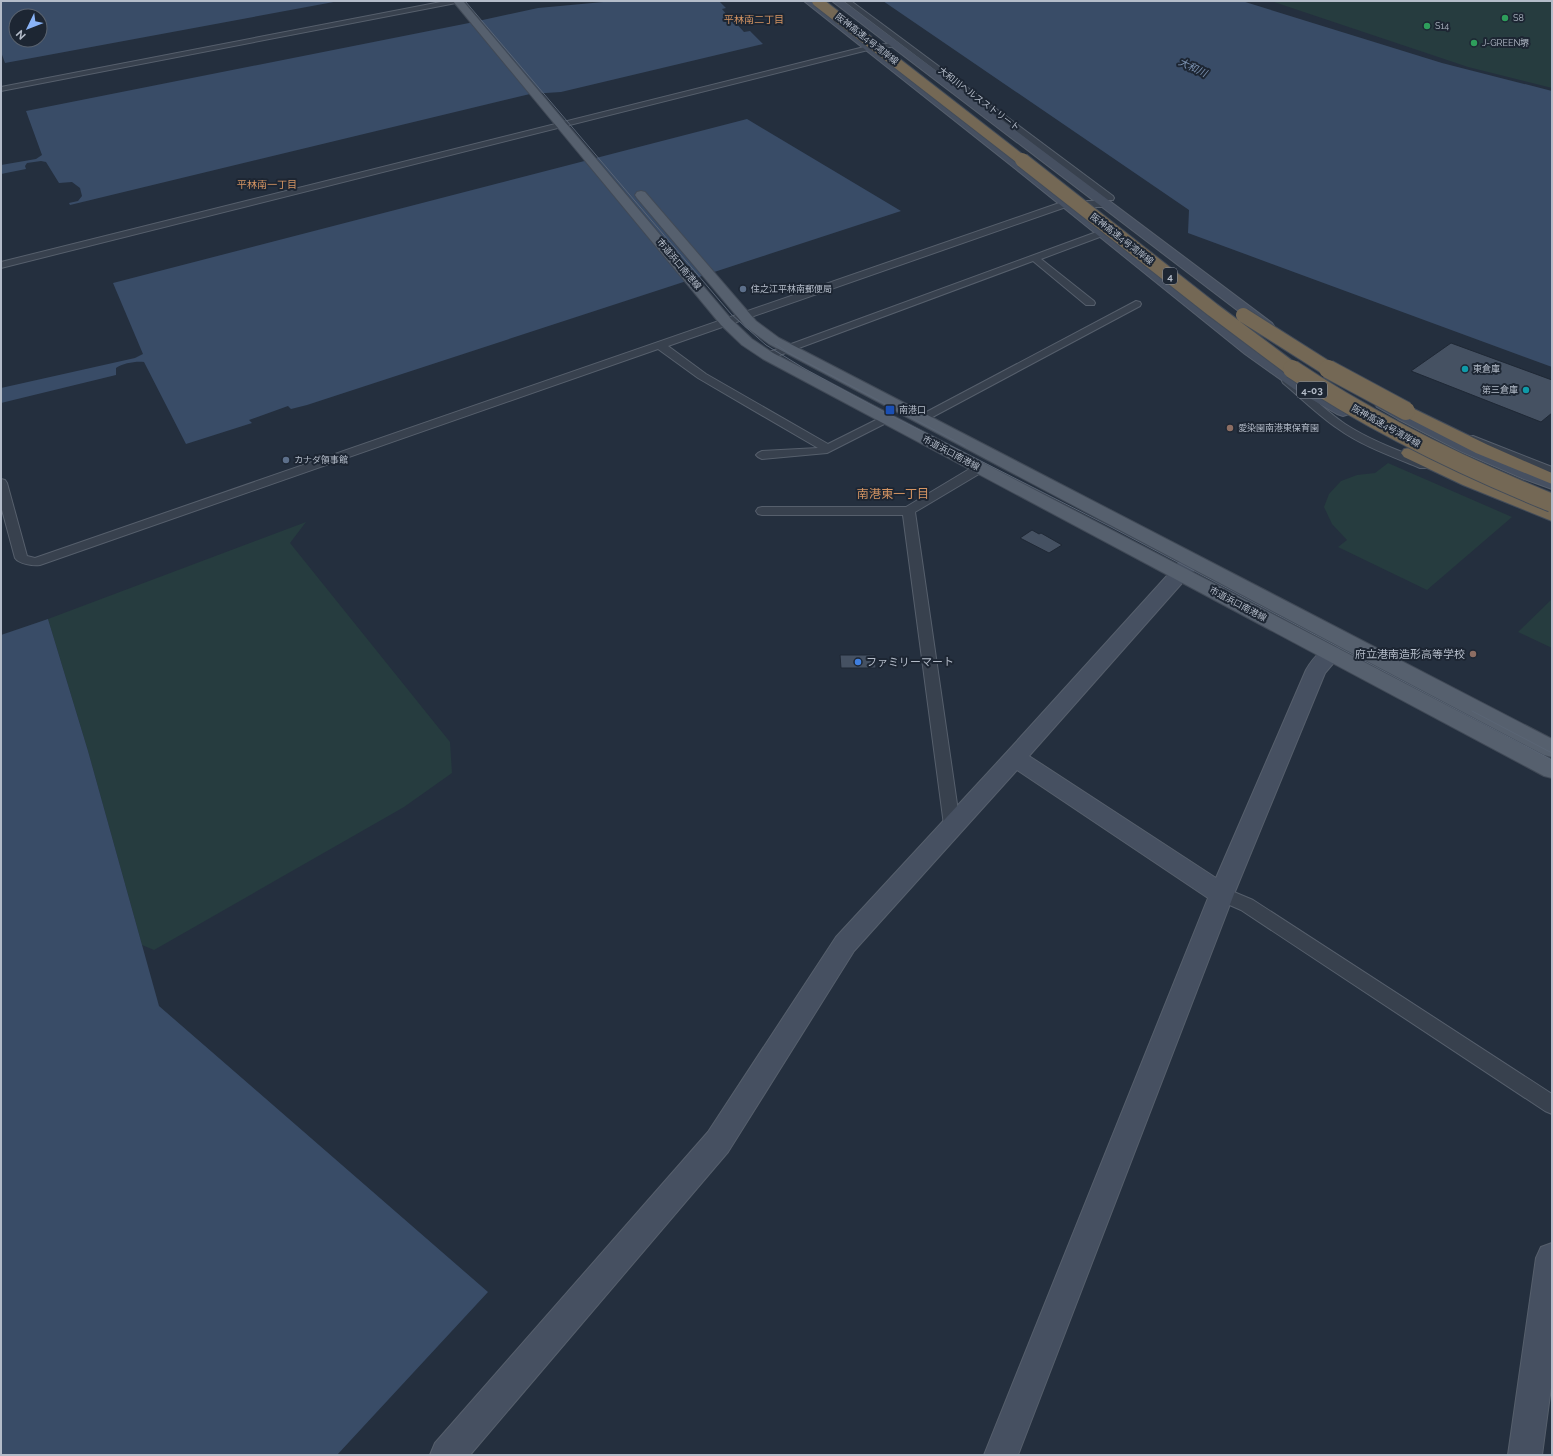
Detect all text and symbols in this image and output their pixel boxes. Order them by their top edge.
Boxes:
north arrow [8,8,48,48]
street label: 阪神高速4号湾岸線 [834,11,901,67]
marker: S8 [1500,13,1510,23]
place label: S8 [1513,13,1524,23]
district label: 平林南二丁目 [724,14,784,25]
marker: S14 [1422,21,1432,31]
place label: S14 [1435,21,1449,31]
text: N [13,27,29,42]
marker: J-GREEN堺 [1469,38,1479,48]
place label: J-GREEN堺 [1482,38,1529,48]
water label: 大和川 [1177,56,1210,79]
street label: 大和川ヘルスストリート [936,65,1022,133]
district label: 平林南一丁目 [237,179,297,190]
street label: 阪神高速4号湾岸線 [1089,211,1156,267]
street label: 市道浜口南港線 [655,237,704,292]
road number: 4 [1163,268,1177,284]
marker: 住之江平林南郵便局 [738,284,748,294]
place label: 住之江平林南郵便局 [750,284,832,294]
marker: 東倉庫 [1460,364,1470,374]
place label: 東倉庫 [1473,364,1500,374]
road number: 4-03 [1297,382,1327,398]
place label: 第三倉庫 [1482,385,1518,395]
marker: 第三倉庫 [1521,385,1531,395]
street label: 阪神高速4号湾岸線 [1350,403,1423,450]
marker: 南港口 [884,404,896,416]
place label: 南港口 [899,405,926,415]
marker: 愛染園南港東保育園 [1225,423,1235,433]
place label: 愛染園南港東保育園 [1238,423,1319,433]
street label: 市道浜口南港線 [921,434,982,473]
marker: カナダ領事館 [281,455,291,465]
place label: カナダ領事館 [294,455,348,465]
district label: 南港東一丁目 [857,487,929,501]
street label: 市道浜口南港線 [1208,585,1269,624]
place label: 府立港南造形高等学校 [1355,648,1465,661]
marker: 府立港南造形高等学校 [1468,649,1478,659]
place label: ファミリーマート [866,656,954,669]
marker: ファミリーマート [853,657,863,667]

